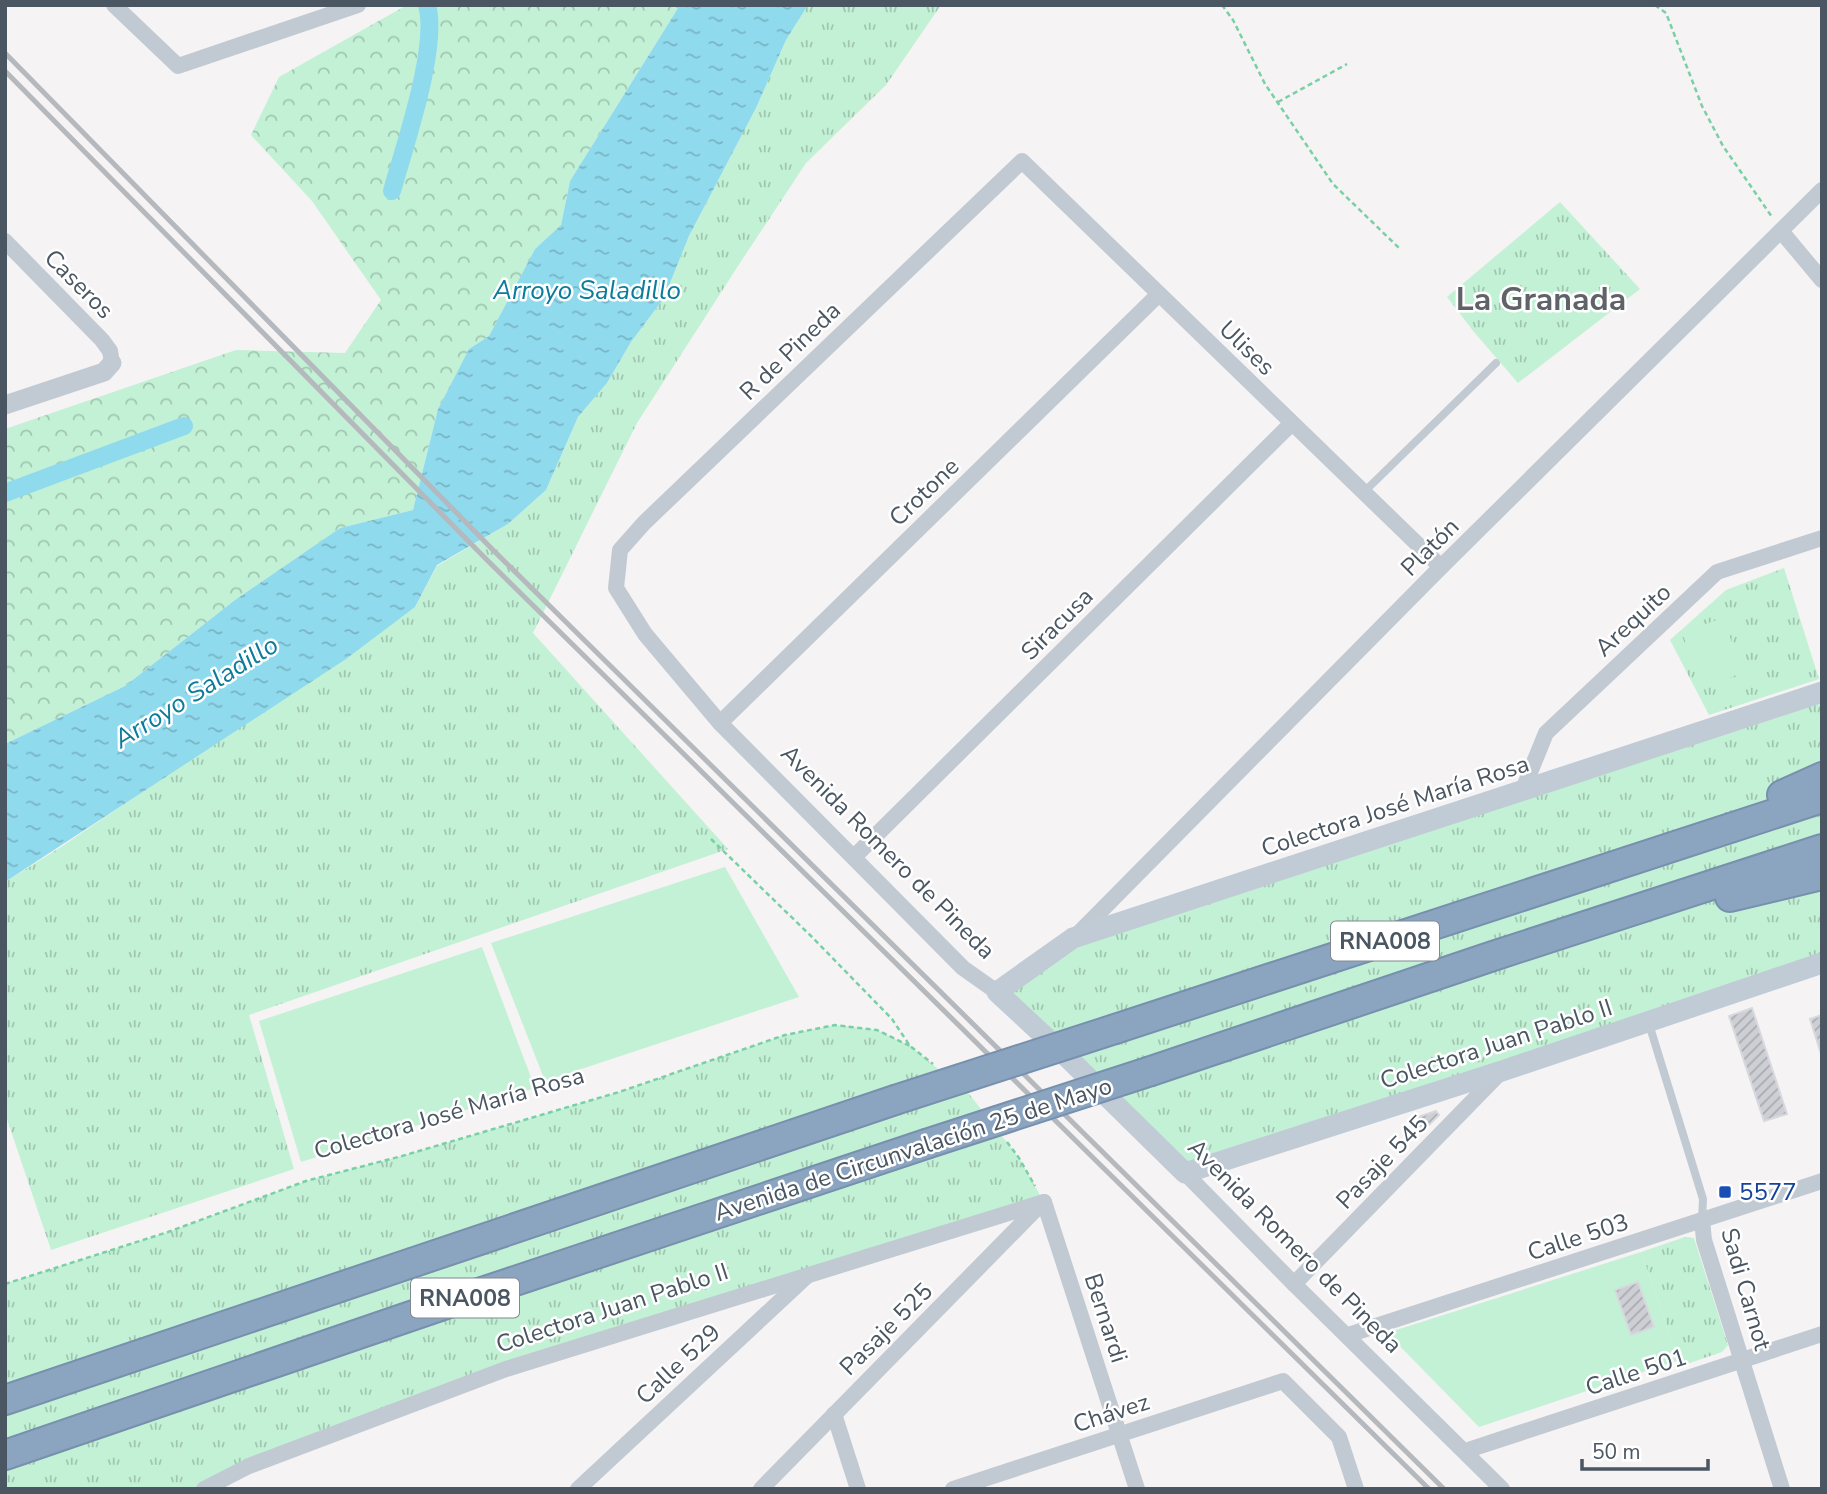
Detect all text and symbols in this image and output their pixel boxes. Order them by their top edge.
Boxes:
street label: Caseros [37,242,121,326]
water label: Arroyo Saladillo [492,273,681,308]
district label: La Granada [1456,278,1626,321]
street label: R de Pineda [732,295,848,407]
street label: Ulises [1212,314,1282,382]
street label: Crotone [882,451,966,533]
street label: Platón [1394,511,1466,583]
street label: Arequito [1588,576,1678,664]
street label: Siracusa [1014,581,1100,667]
water label: Arroyo Saladillo [106,627,285,757]
street label: Avenida Romero de Pineda [774,738,1002,966]
street label: Colectora José María Rosa [1257,748,1533,864]
road number: RNA008 [1331,922,1439,960]
street label: Colectora Juan Pablo II [1376,991,1616,1097]
street label: Colectora José María Rosa [310,1059,588,1167]
street label: Avenida de Circunvalación 25 de Mayo [710,1069,1116,1229]
street label: Pasaje 545 [1329,1108,1435,1216]
street label: Avenida Romero de Pineda [1181,1132,1409,1360]
place label: 5577 [1739,1176,1797,1208]
marker: 5577 [1717,1184,1733,1200]
street label: Calle 503 [1523,1206,1633,1268]
street label: Sadi Carnot [1713,1224,1779,1354]
street label: Colectora Juan Pablo II [492,1255,732,1361]
street label: Bernardi [1077,1269,1135,1367]
street label: Pasaje 525 [832,1275,940,1383]
road number: RNA008 [411,1278,519,1317]
street label: Calle 529 [629,1317,727,1411]
street label: Calle 501 [1581,1341,1691,1403]
street label: Chávez [1069,1386,1153,1440]
scale bar [1582,1428,1708,1472]
text: 50 m [1592,1438,1641,1466]

